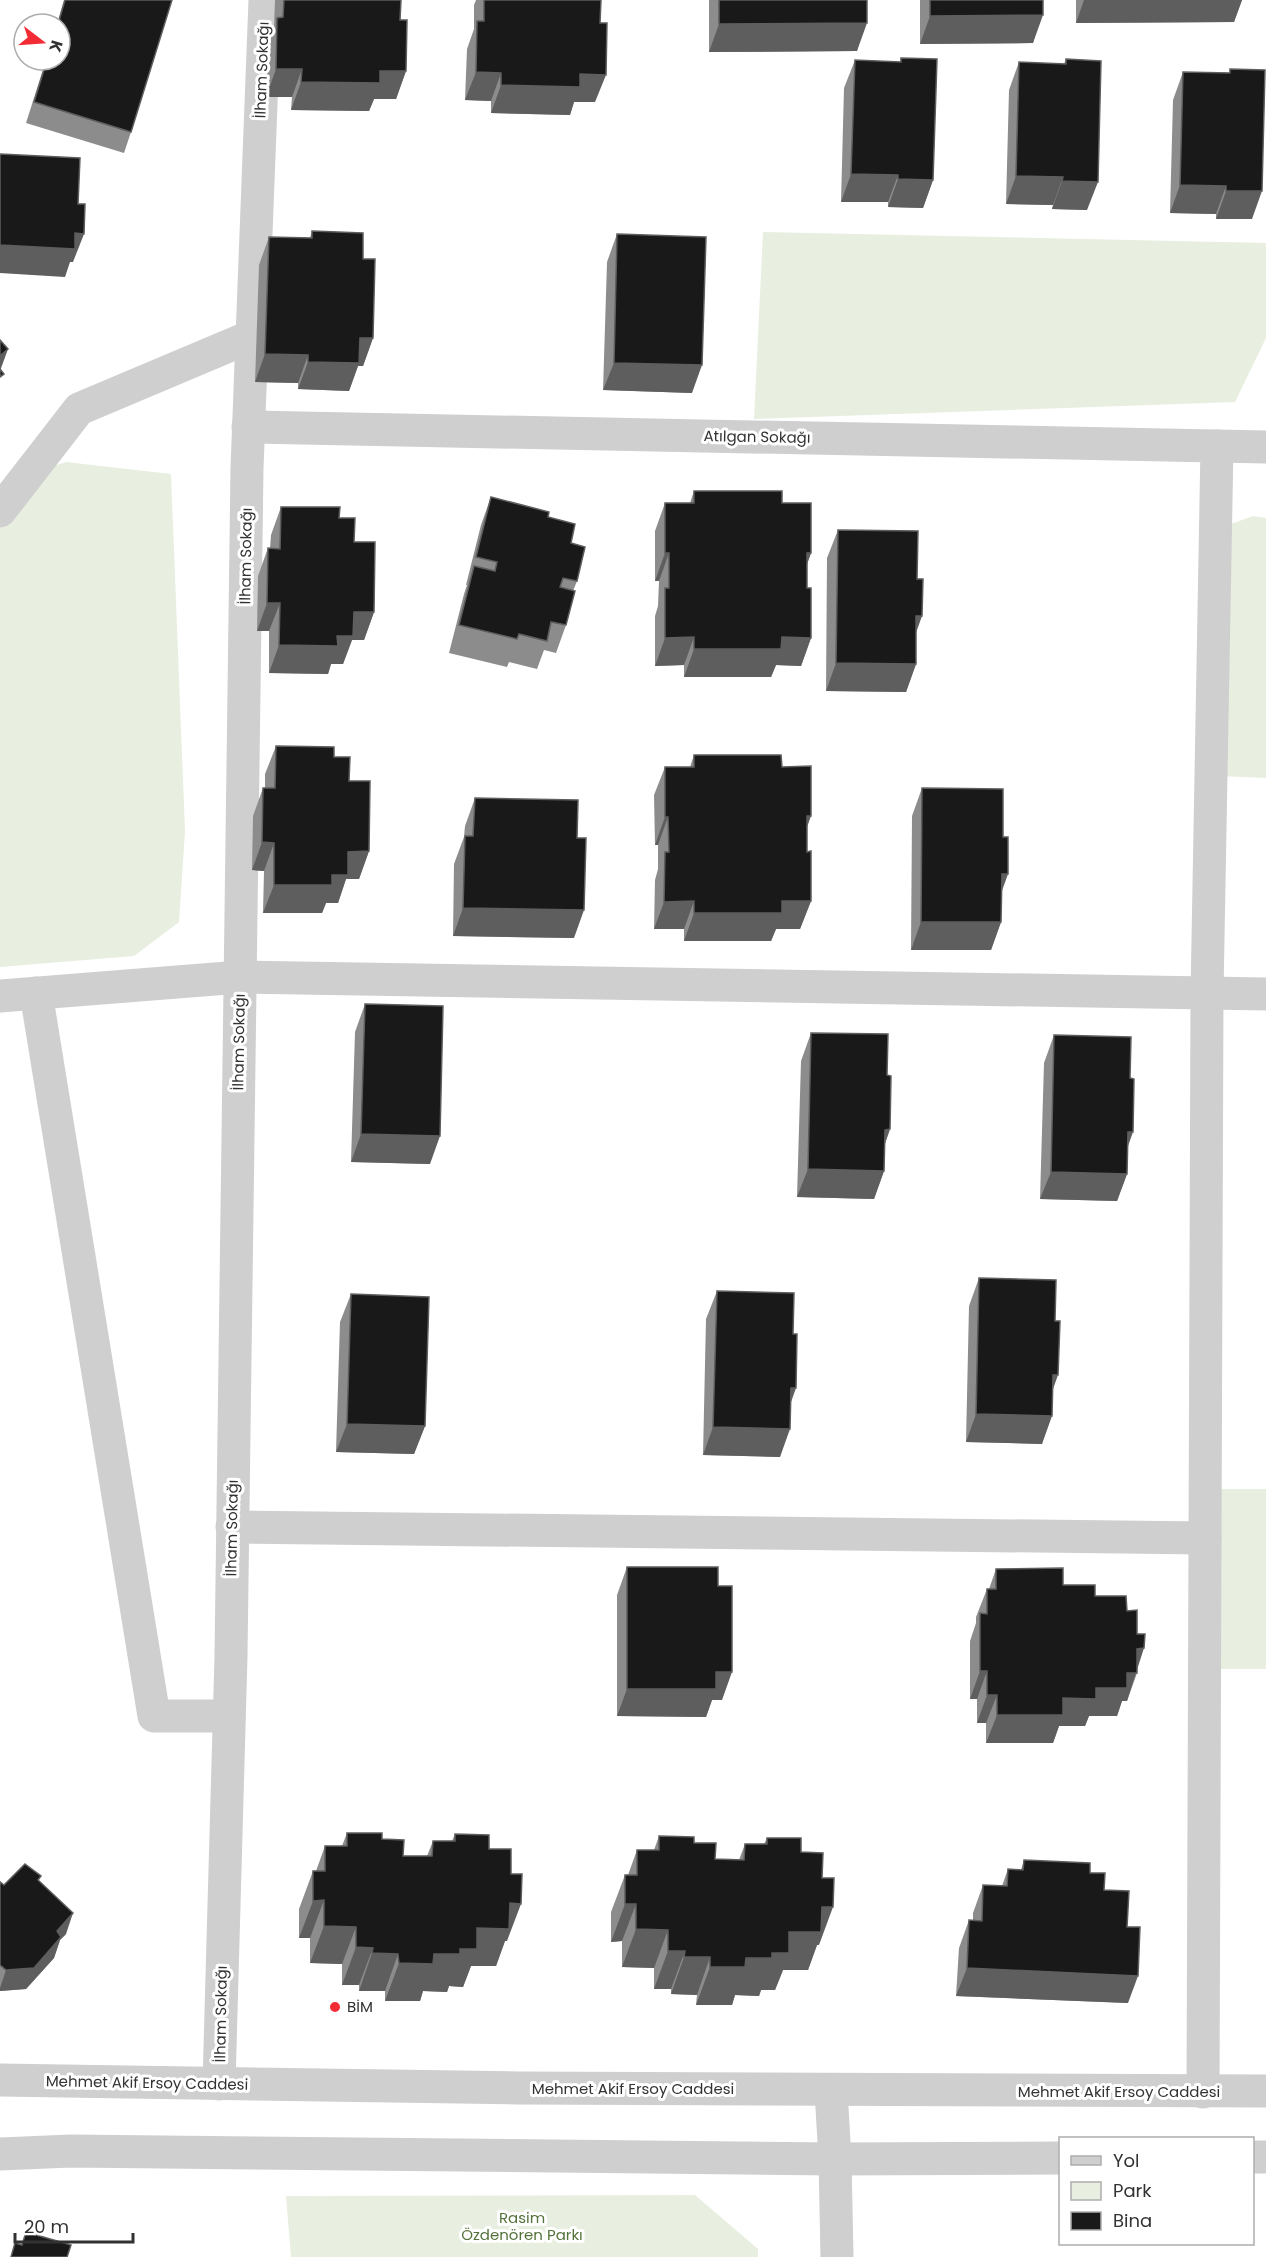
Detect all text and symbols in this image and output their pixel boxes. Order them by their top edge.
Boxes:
north arrow [12,12,72,72]
street label: İlham Sokağı [249,21,274,119]
text: K [43,38,68,55]
street label: Atılgan Sokağı [703,425,811,448]
street label: İlham Sokağı [234,507,257,605]
street label: İlham Sokağı [227,993,250,1091]
street label: İlham Sokağı [220,1479,243,1577]
street label: İlham Sokağı [209,1965,232,2063]
place label: BİM [347,1996,373,2017]
marker: BİM [328,2000,342,2014]
street label: Mehmet Akif Ersoy Caddesi [46,2070,248,2095]
street label: Mehmet Akif Ersoy Caddesi [532,2078,734,2099]
street label: Mehmet Akif Ersoy Caddesi [1018,2081,1220,2102]
legend [1059,2137,1254,2245]
text: Yol [1113,2148,1139,2173]
text: Park [1113,2178,1152,2203]
scale bar [15,2206,134,2244]
park label: Rasim Özdenören Parkı [461,2207,583,2245]
text: Bina [1113,2208,1152,2233]
text: 20 m [24,2214,69,2239]

